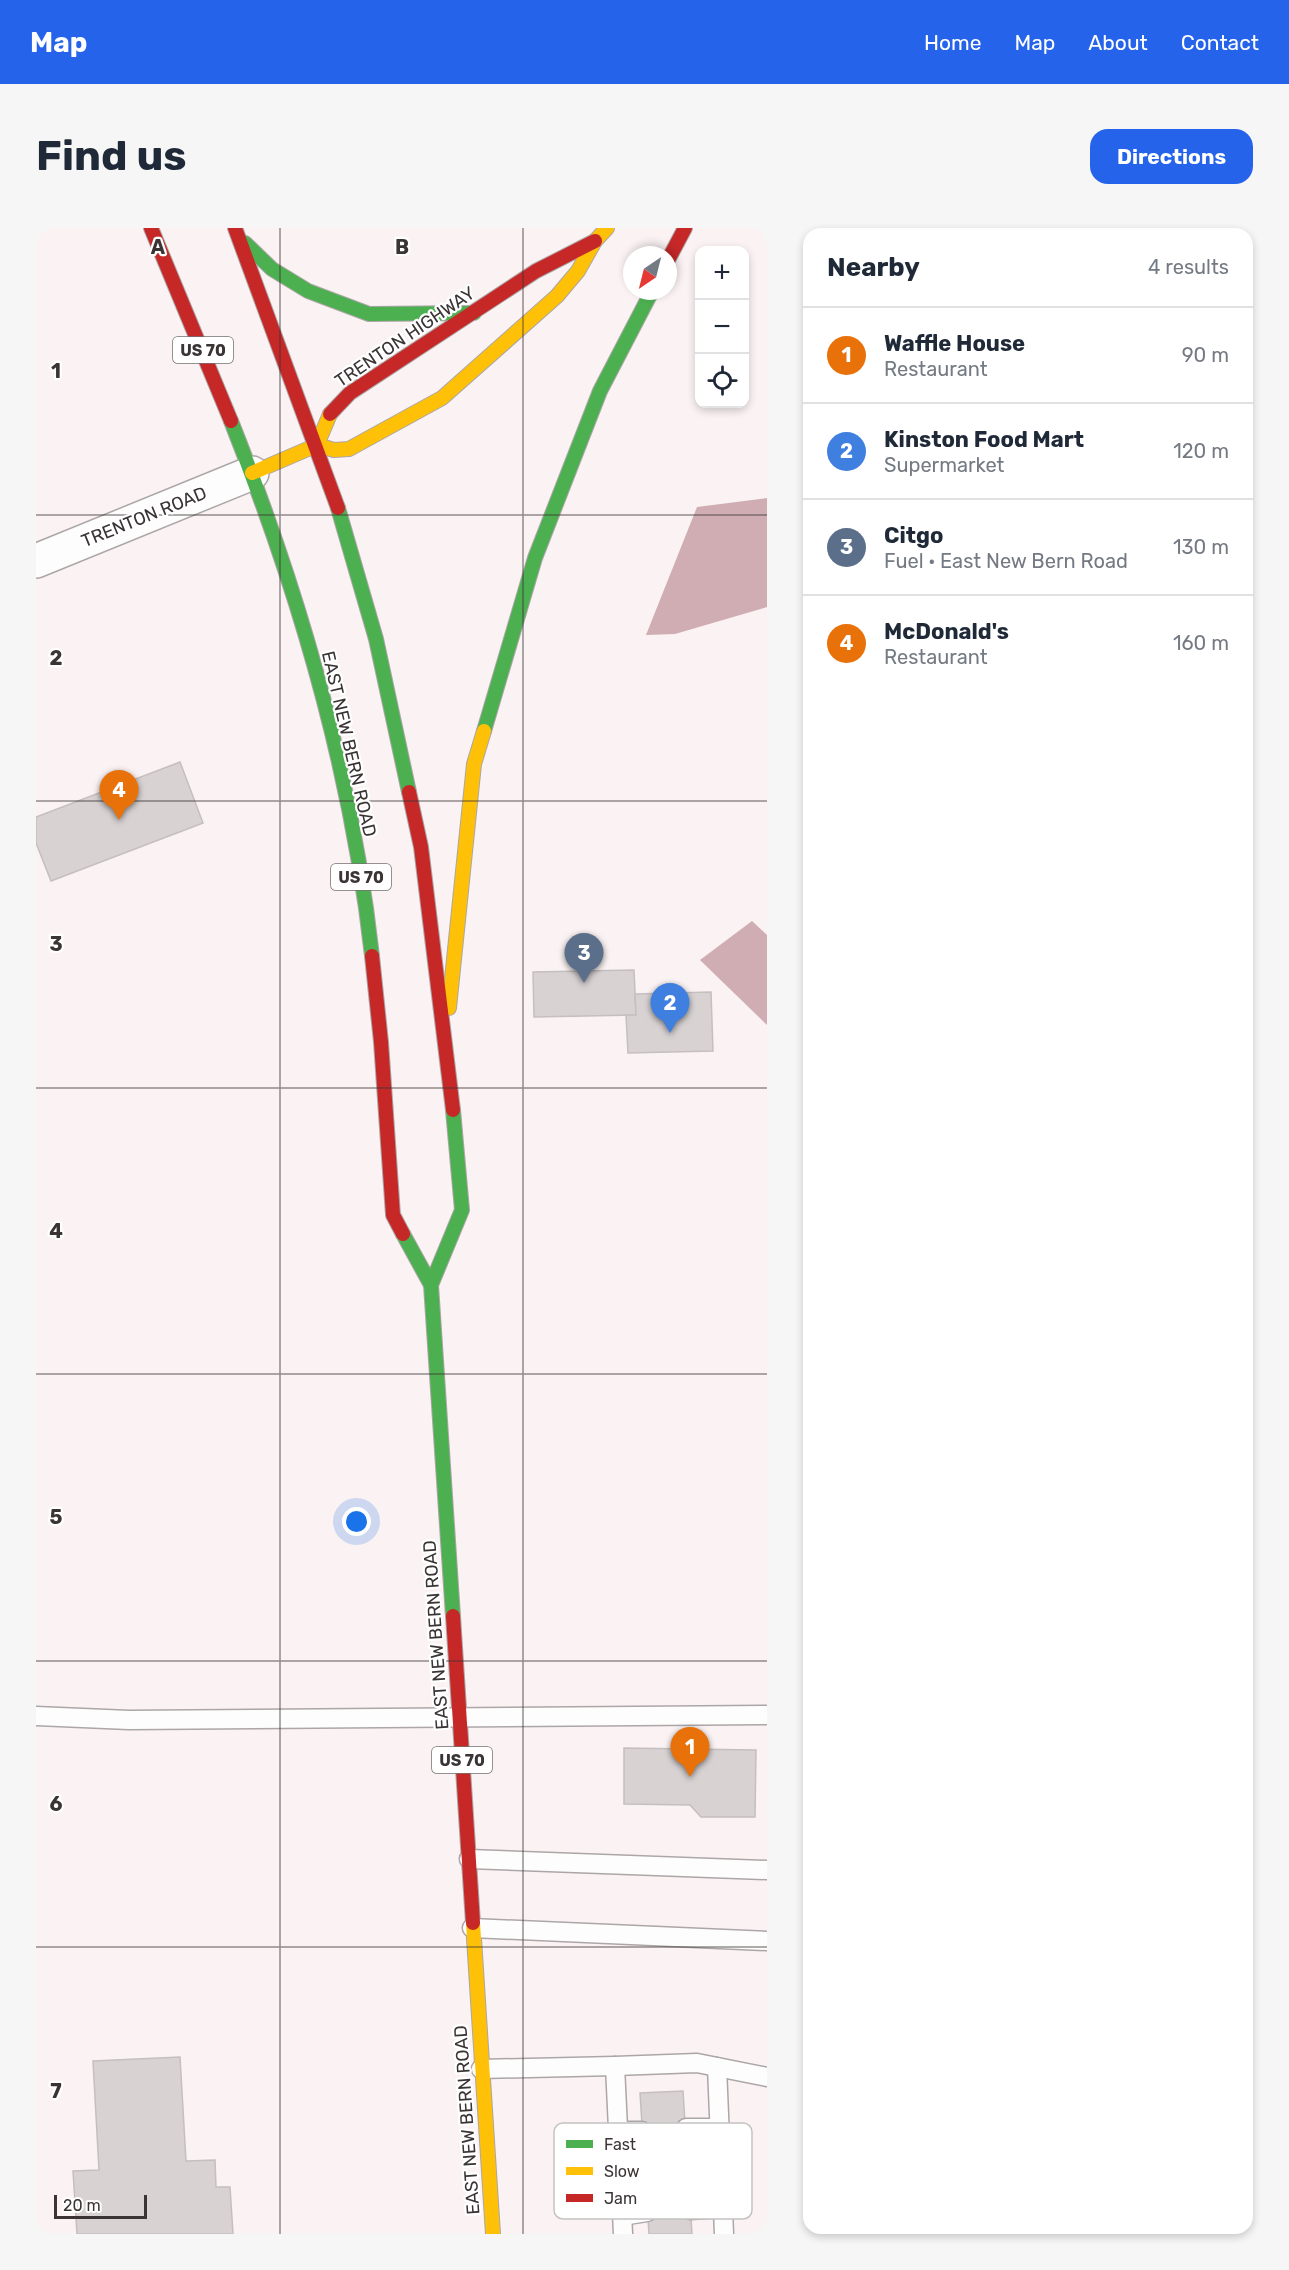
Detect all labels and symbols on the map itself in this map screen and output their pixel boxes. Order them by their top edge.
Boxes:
text: A [151,235,166,259]
text: B [395,235,409,259]
north arrow [623,246,677,300]
street label: TRENTON HIGHWAY [331,282,479,392]
road number: US 70 [173,337,233,363]
text: 1 [51,359,61,383]
street label: TRENTON ROAD [78,482,210,552]
text: 2 [50,646,63,670]
street label: EAST NEW BERN ROAD [317,649,381,839]
pin: 4 [100,770,139,820]
road number: US 70 [331,864,391,890]
text: 3 [49,932,63,956]
pin: 3 [564,934,604,983]
pin: 2 [650,984,690,1033]
text: 4 [49,1219,63,1243]
text: 5 [50,1505,63,1529]
your location [342,1507,371,1536]
street label: EAST NEW BERN ROAD [418,1539,454,1731]
pin: 1 [670,1728,710,1777]
road number: US 70 [432,1747,492,1773]
text: 6 [49,1792,63,1816]
street label: EAST NEW BERN ROAD [449,2024,485,2216]
text: 7 [50,2079,62,2103]
legend [554,2123,752,2219]
text: Fast [604,2135,636,2154]
text: Slow [604,2162,640,2181]
text: Jam [604,2189,637,2208]
scale bar [54,2192,147,2220]

